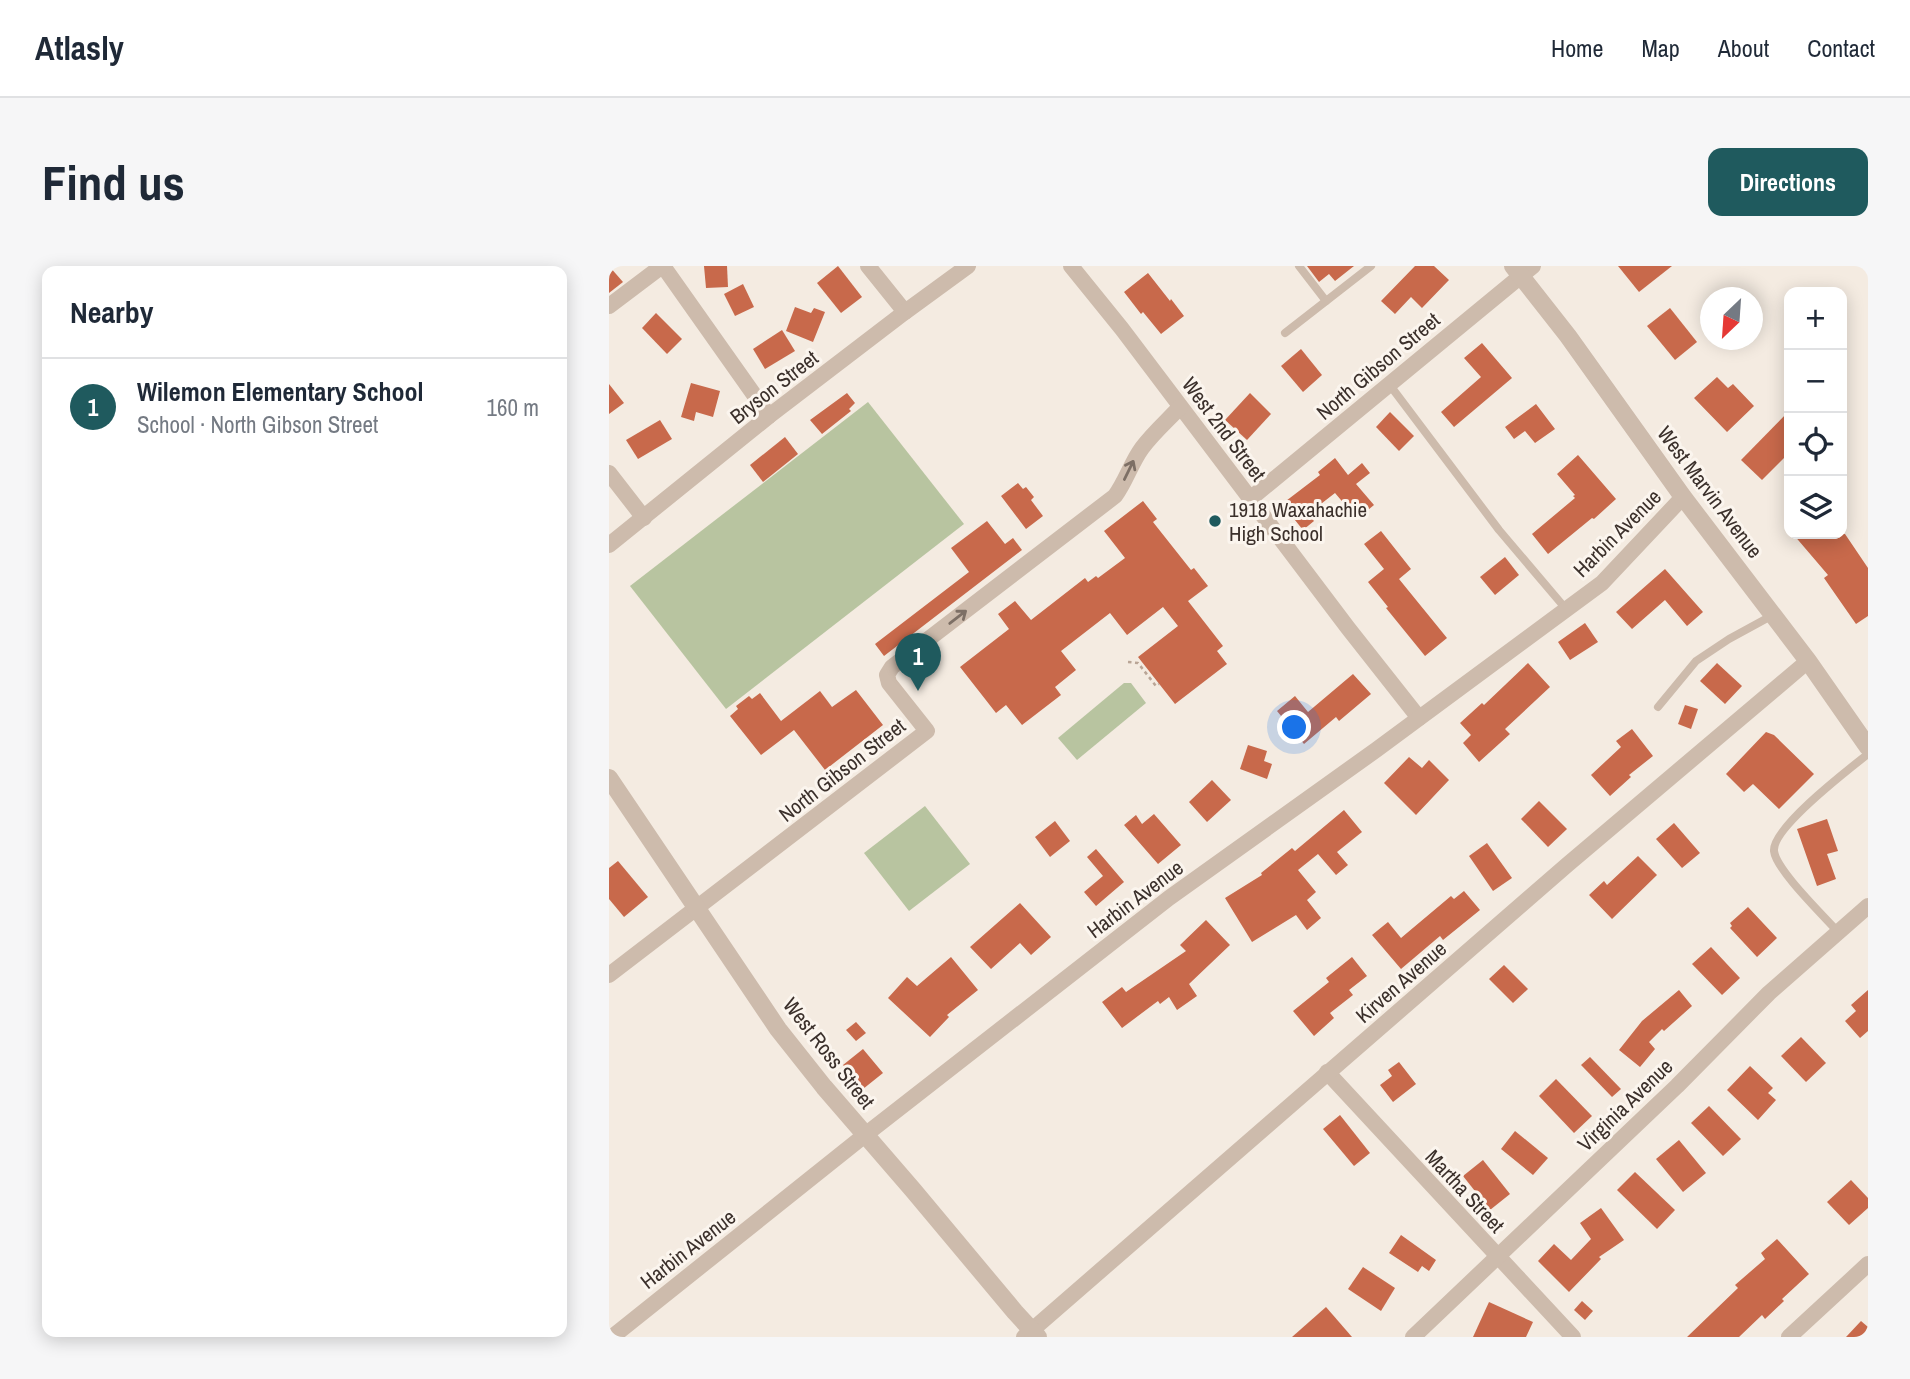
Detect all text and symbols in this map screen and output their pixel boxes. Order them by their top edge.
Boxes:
text: Atlasly [35,26,124,70]
text: Home [1551,32,1603,64]
text: Map [1641,32,1680,64]
text: About [1718,32,1769,64]
text: Contact [1807,32,1875,64]
button: Directions [1708,148,1868,216]
text: Find us [42,149,185,215]
north arrow [1700,287,1763,350]
map controls [1784,287,1847,539]
button: + [1784,287,1847,350]
text: Nearby [70,292,153,332]
street label: North Gibson Street [1310,306,1446,426]
street label: Bryson Street [724,343,824,431]
button: − [1784,350,1847,413]
street label: West 2nd Street [1175,371,1273,487]
text: Wilemon Elementary School [137,374,424,409]
text: 1 [88,392,98,423]
text: 160 m [487,392,539,423]
text: School · North Gibson Street [137,409,378,440]
button: locate [1784,413,1847,476]
street label: West Marvin Avenue [1651,420,1769,564]
one-way arrow [1123,460,1137,481]
button: layers [1784,476,1847,539]
street label: Harbin Avenue [1567,483,1667,583]
place label: 1918 Waxahachie High School [1229,495,1367,548]
marker: 1918 Waxahachie High School [1207,513,1223,529]
one-way arrow [948,609,967,624]
pin: 1 [895,633,941,691]
your location [1277,710,1311,744]
street label: North Gibson Street [773,711,911,829]
street label: Harbin Avenue [1081,853,1189,945]
street label: Kirven Avenue [1349,934,1453,1030]
street label: West Ross Street [776,991,882,1115]
street label: Virginia Avenue [1571,1052,1679,1158]
street label: Martha Street [1419,1143,1511,1239]
street label: Harbin Avenue [634,1203,742,1295]

